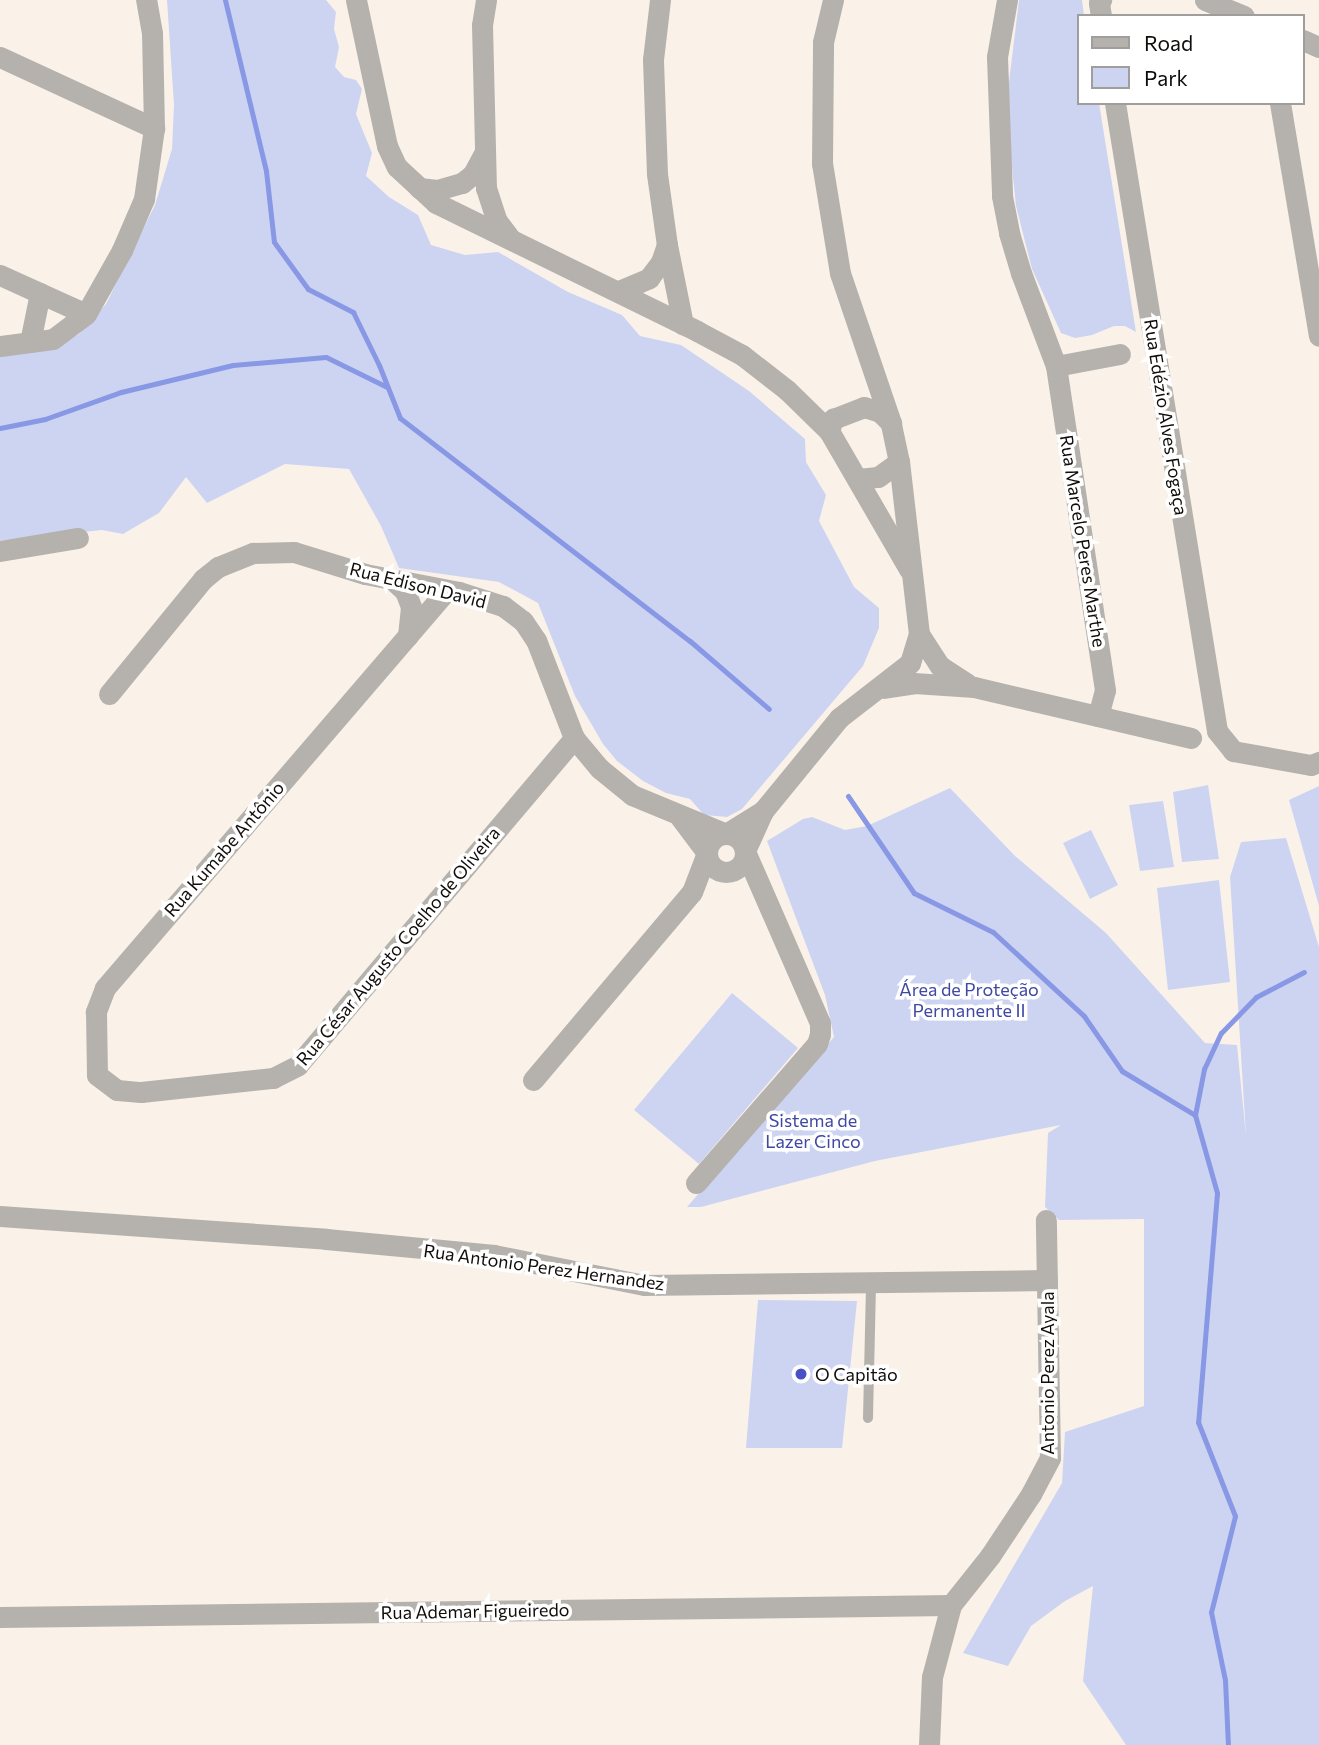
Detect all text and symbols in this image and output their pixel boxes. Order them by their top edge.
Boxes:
legend [1078,14,1305,105]
text: Road [1144,30,1193,55]
text: Park [1144,65,1188,90]
street label: Rua Edézio Alves Fogaça [1140,317,1192,517]
street label: Rua Marcelo Peres Marthe [1056,433,1110,649]
street label: Rua Edison David [347,558,489,612]
street label: Rua Kumabe Antônio [159,777,289,921]
street label: Rua César Augusto Coelho de Oliveira [292,822,504,1070]
park label: Área de Proteção Permanente II [899,979,1039,1021]
park label: Sistema de Lazer Cinco [765,1110,861,1152]
street label: Rua Antonio Perez Hernandez [422,1239,666,1295]
street label: Antonio Perez Ayala [1036,1291,1058,1455]
place label: O Capitão [815,1363,898,1385]
marker: O Capitão [793,1366,809,1382]
street label: Rua Ademar Figueiredo [380,1599,570,1623]

